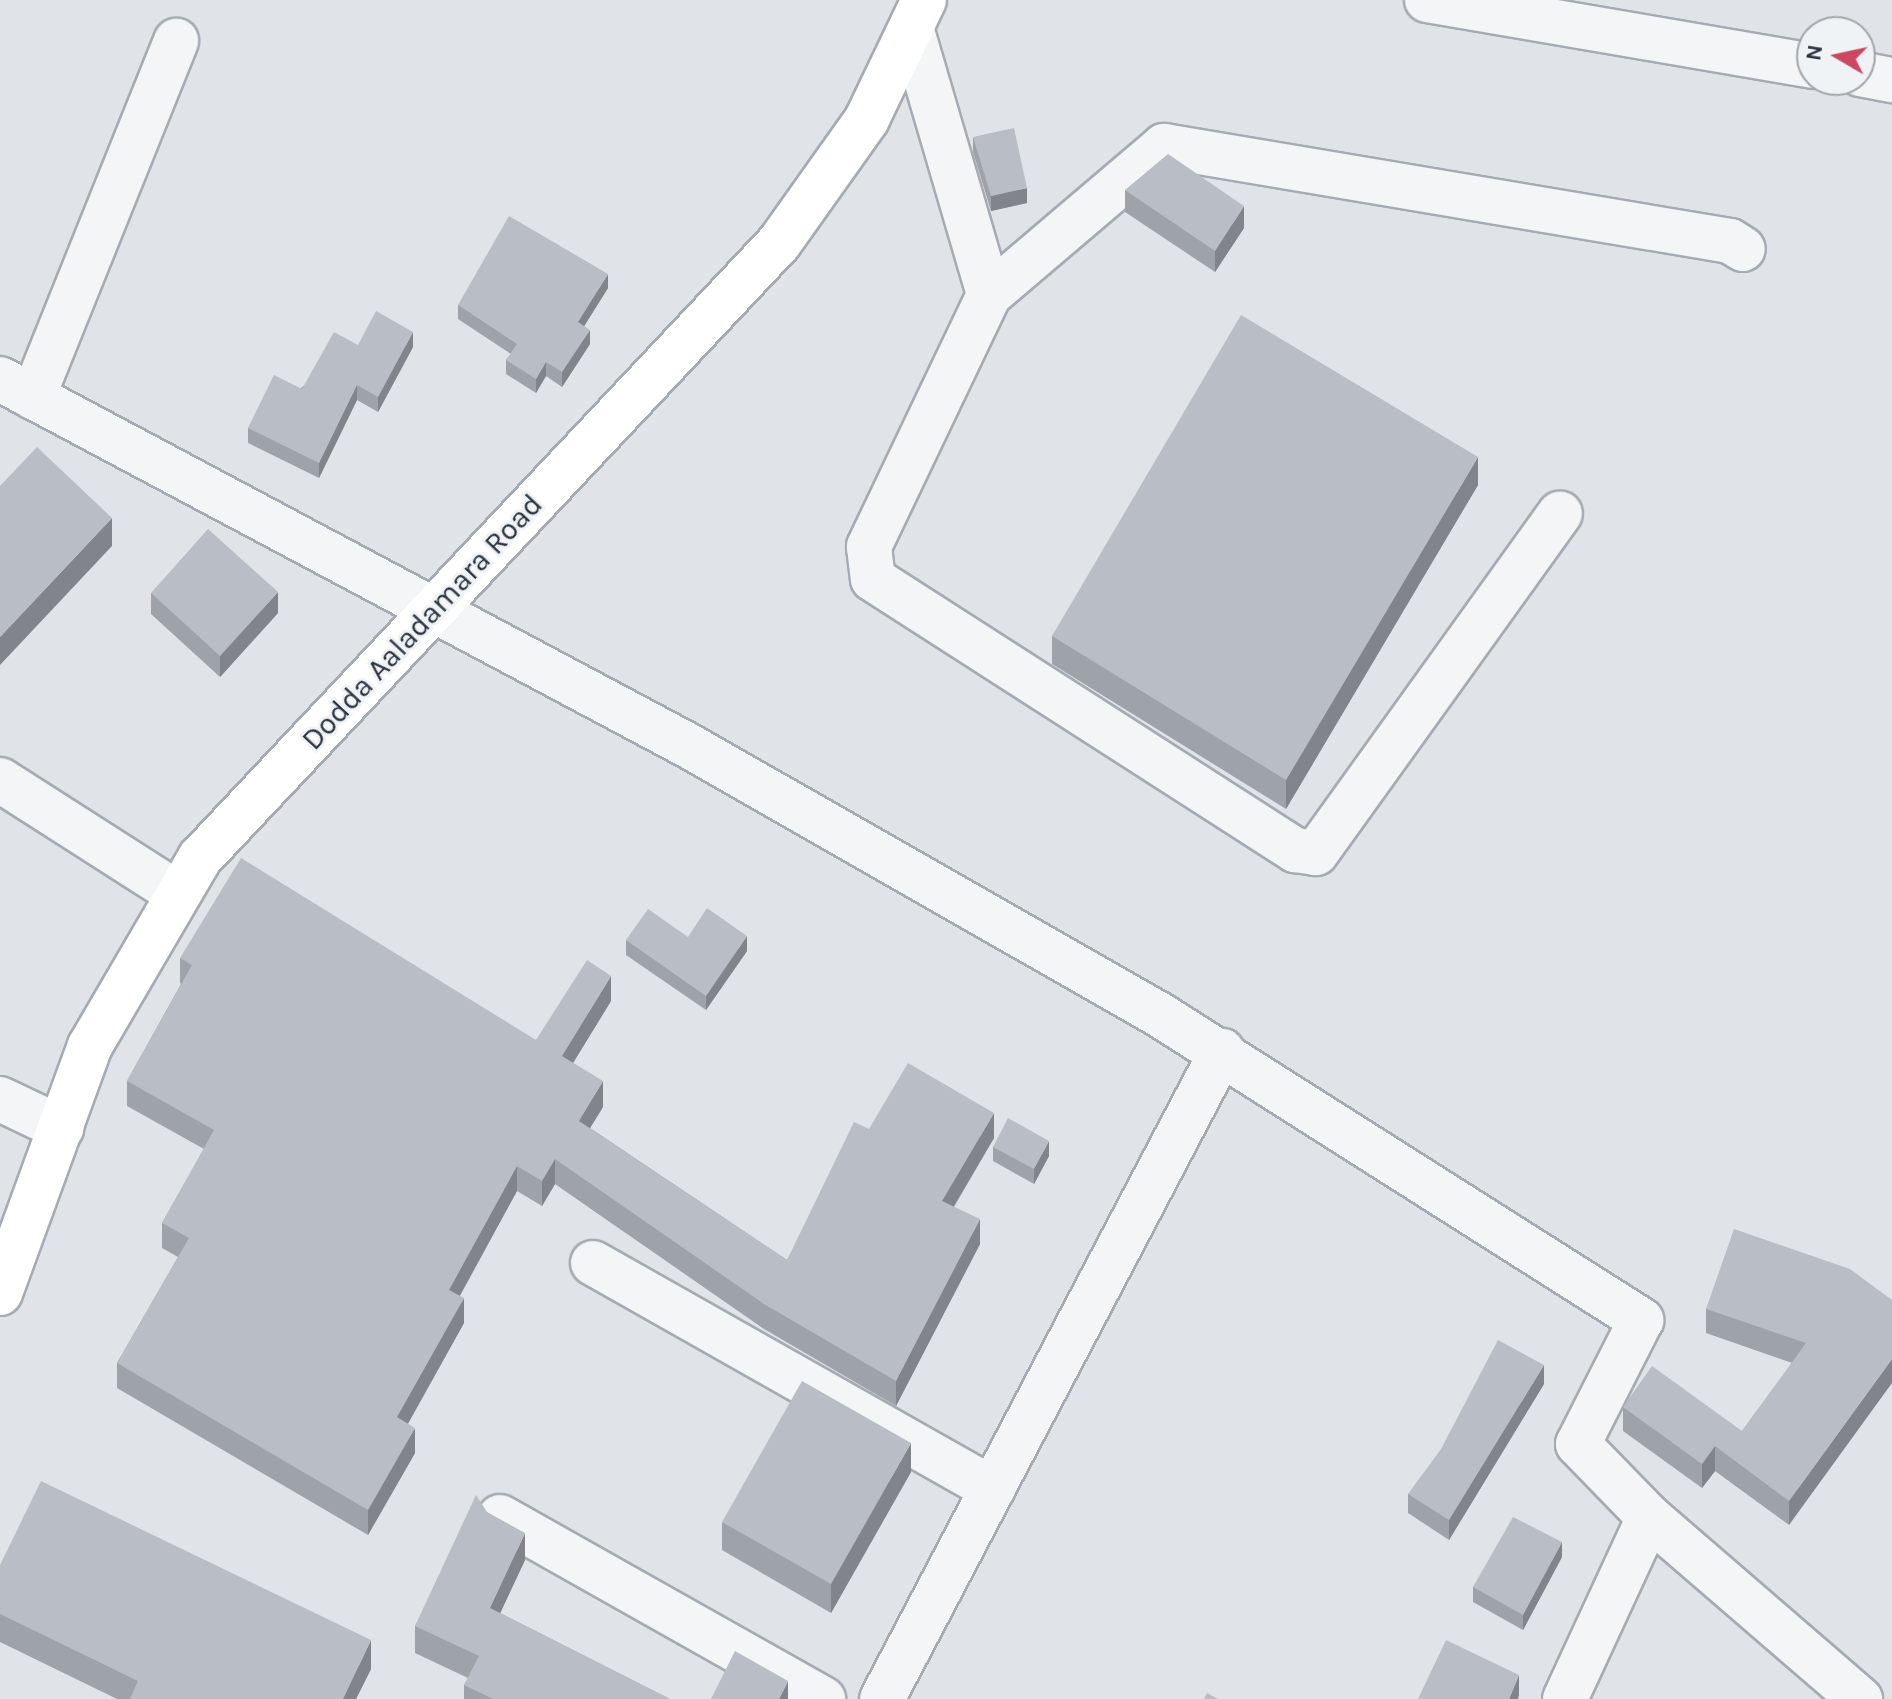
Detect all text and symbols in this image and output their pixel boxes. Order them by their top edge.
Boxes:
north arrow [1796,16,1876,96]
text: N [1800,43,1828,62]
street label: Dodda Aaladamara Road [294,487,550,757]

